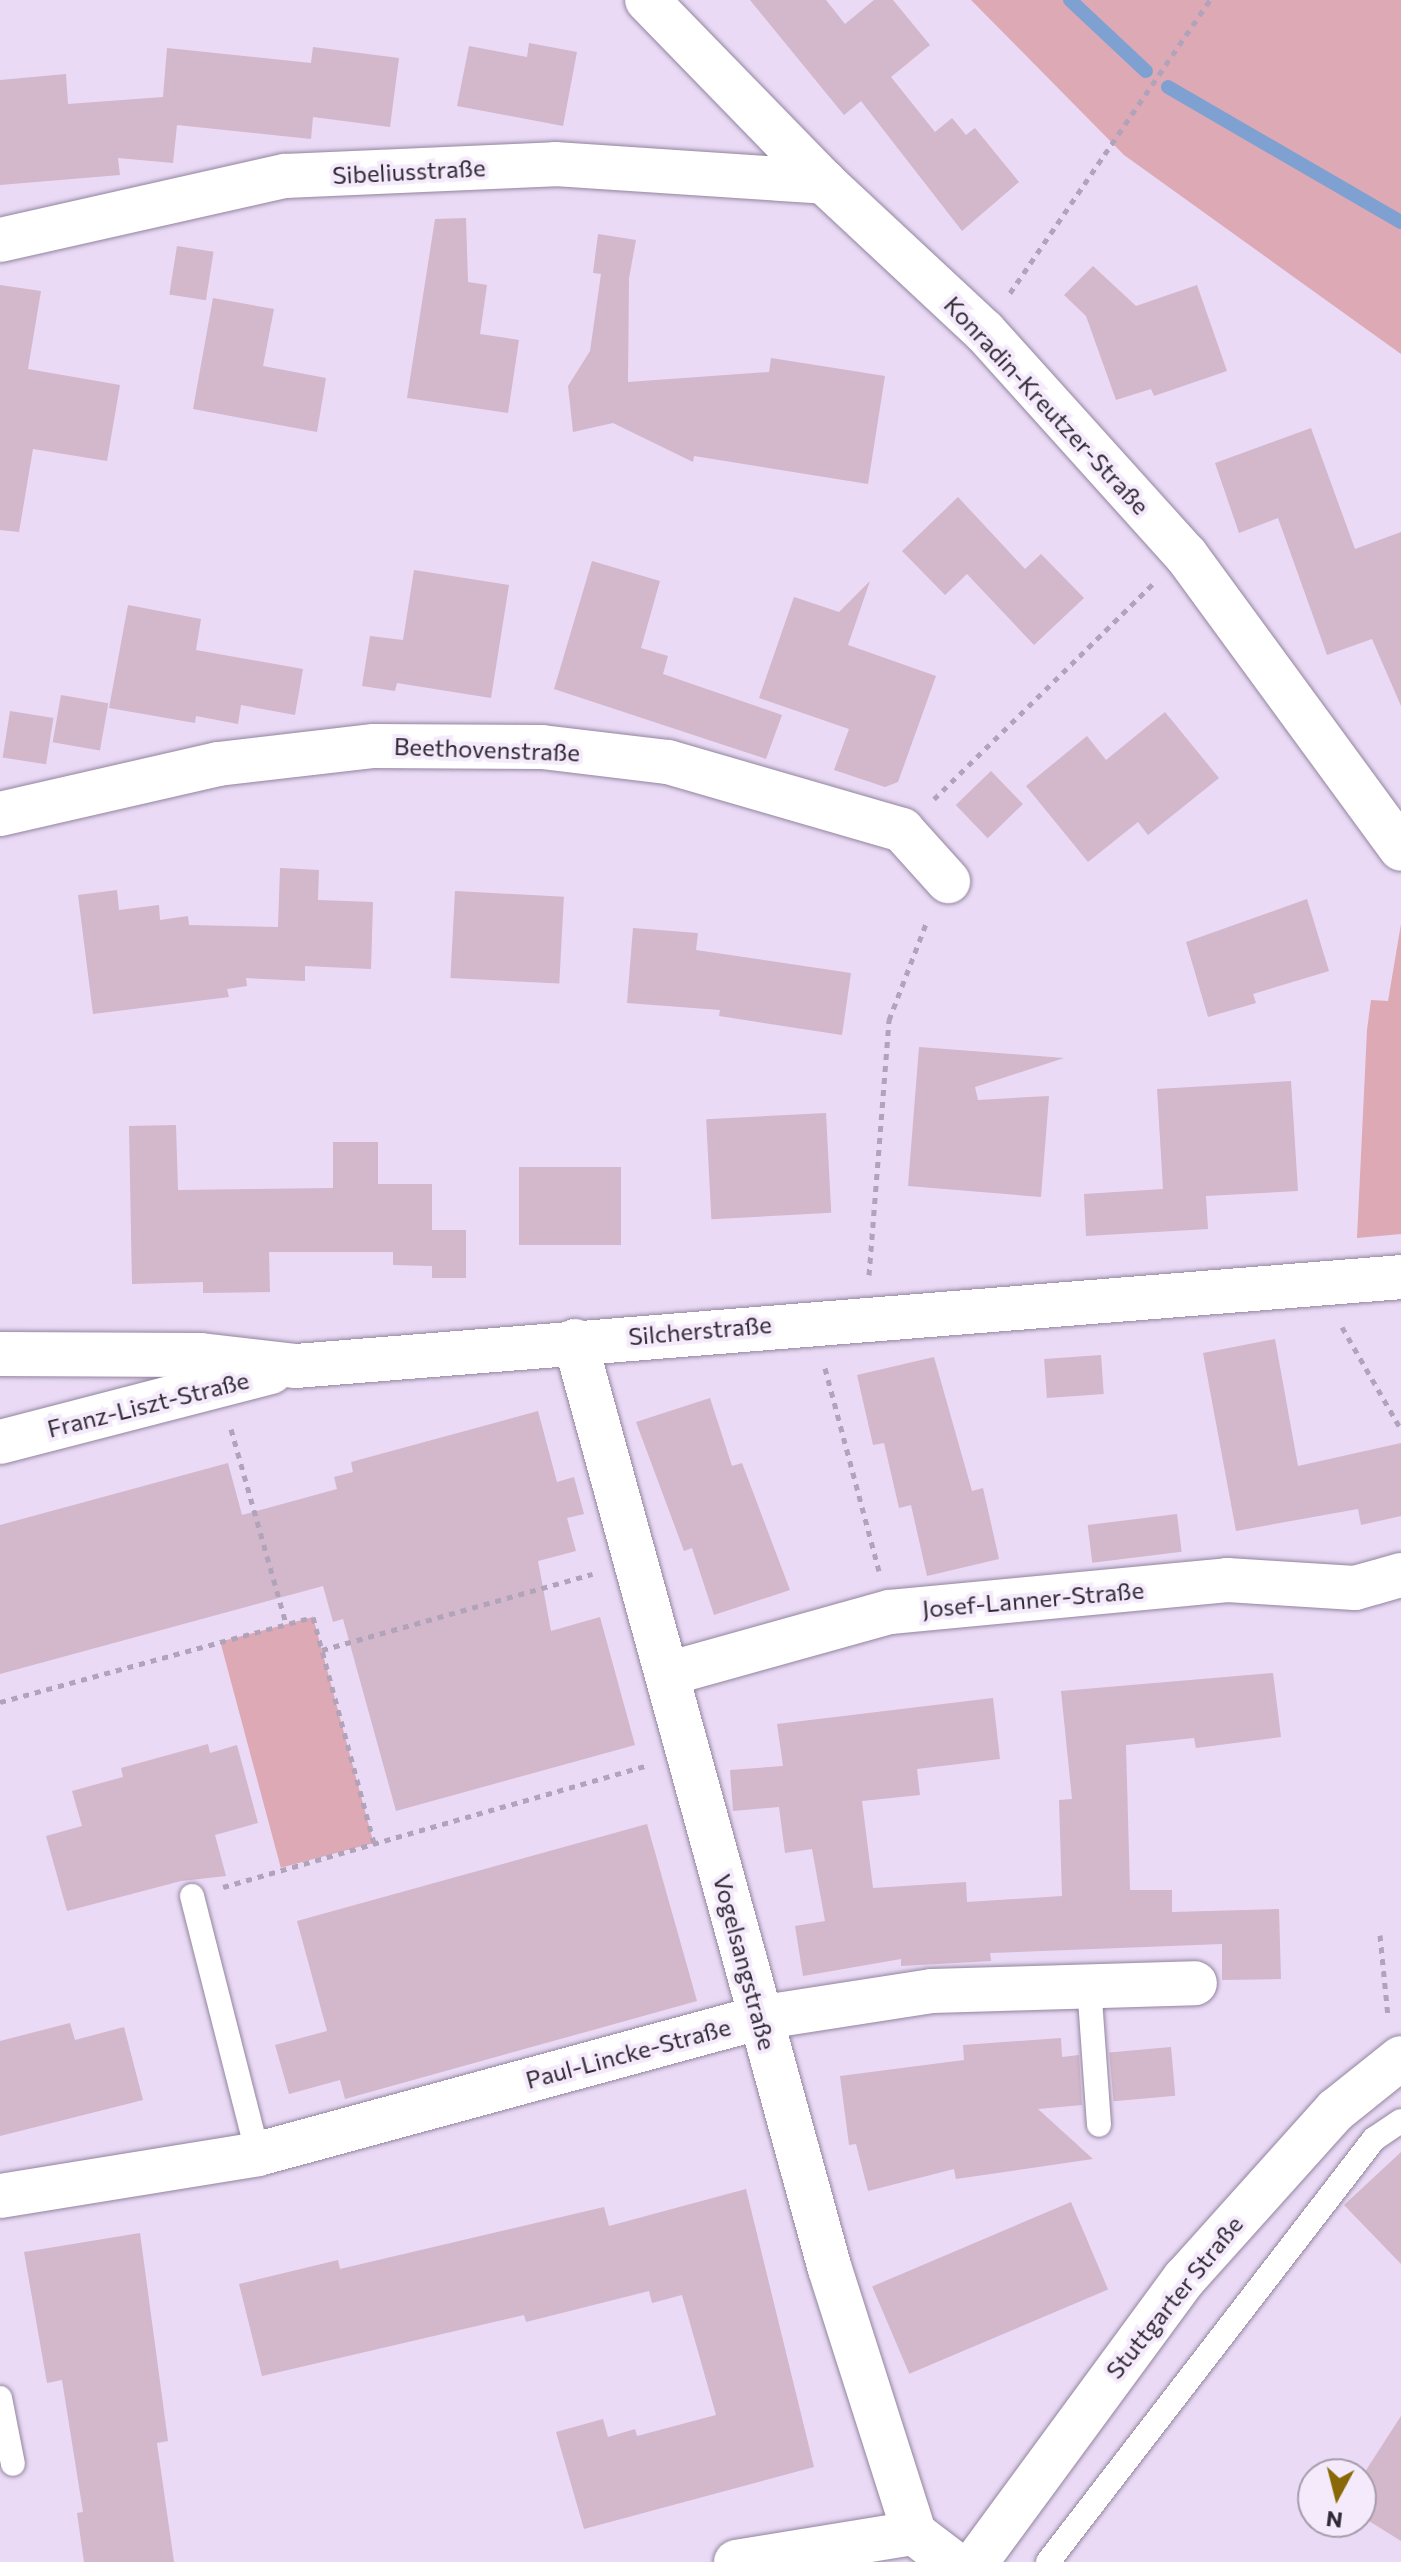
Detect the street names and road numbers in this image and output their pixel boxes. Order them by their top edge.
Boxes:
street label: Sibeliusstraße [332,153,486,189]
street label: Konradin-Kreutzer-Straße [938,290,1156,520]
street label: Beethovenstraße [393,731,581,767]
street label: Silcherstraße [627,1309,773,1351]
street label: Franz-Liszt-Straße [44,1365,252,1443]
street label: Josef-Lanner-Straße [921,1575,1145,1623]
street label: Vogelsangstraße [708,1871,782,2053]
street label: Paul-Lincke-Straße [522,2012,734,2094]
street label: Stuttgarter Straße [1100,2210,1248,2384]

